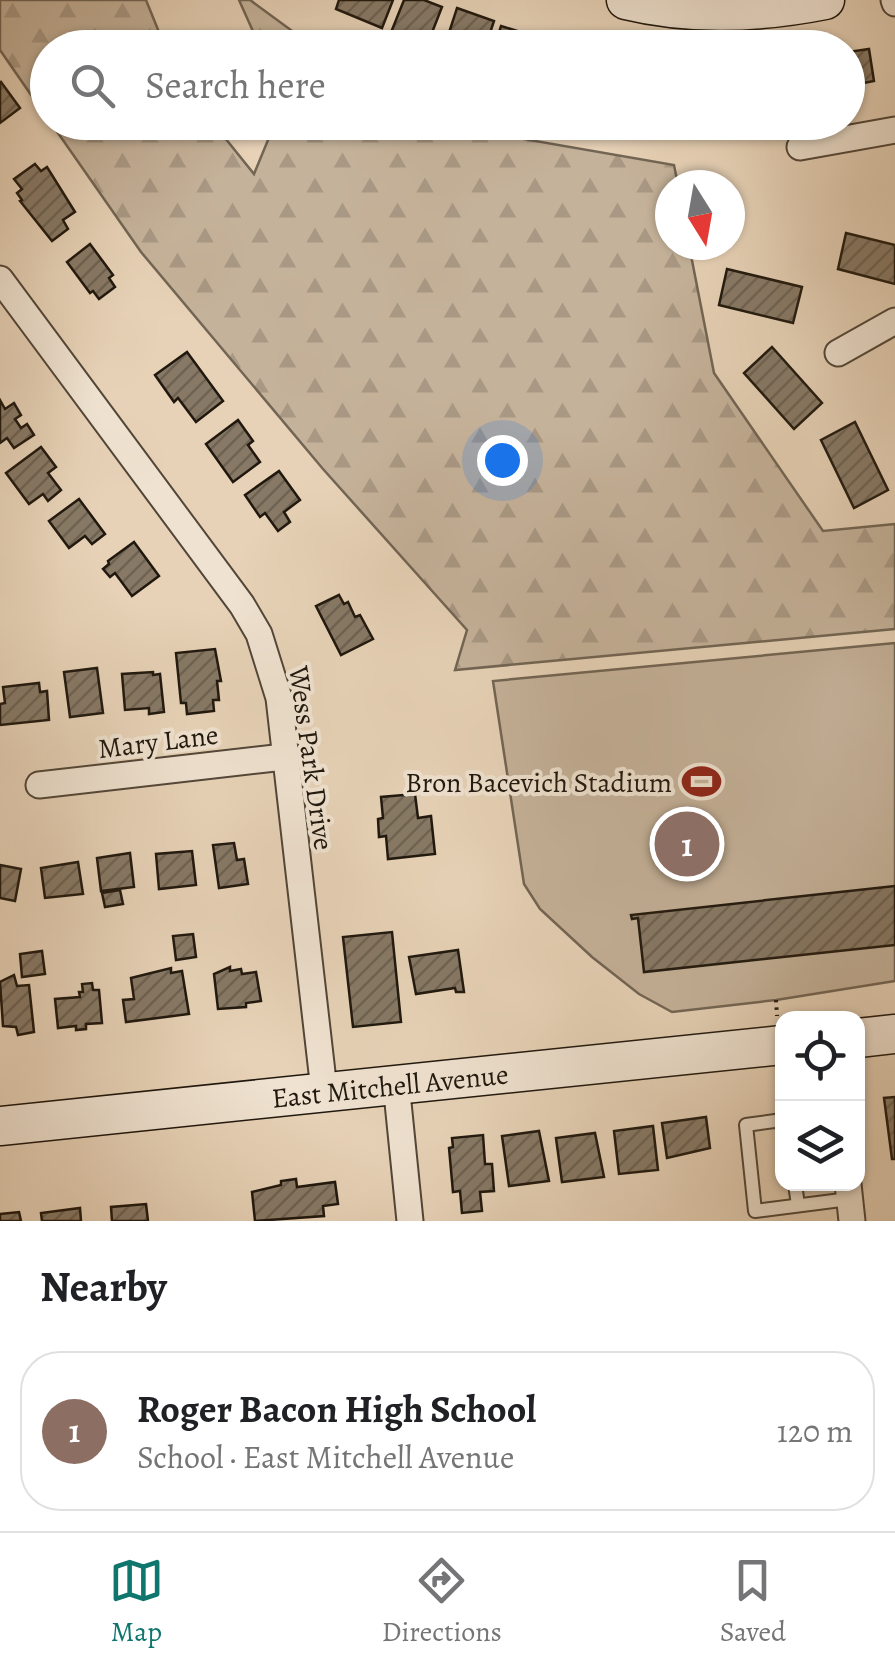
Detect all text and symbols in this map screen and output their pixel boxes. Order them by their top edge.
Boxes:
search box [30,30,865,140]
icon: search [65,58,120,113]
text: Search here [145,59,326,111]
north arrow [655,170,745,260]
your location [477,435,528,486]
street label: Wess Park Drive [279,663,343,853]
street label: Mary Lane [96,716,220,768]
sports icon: Bron Bacevich Stadium [681,761,723,803]
place label: Bron Bacevich Stadium [405,764,672,802]
pin: 1 [654,806,720,882]
map controls [775,1011,865,1191]
button: locate [775,1011,865,1101]
street label: East Mitchell Avenue [270,1055,510,1118]
button: layers [775,1101,865,1191]
text: Nearby [40,1258,167,1315]
text: Roger Bacon High School [137,1383,536,1435]
text: 1 [69,1409,80,1453]
text: 120 m [777,1409,853,1453]
text: School · East Mitchell Avenue [137,1435,514,1479]
tab: Map [109,1553,164,1651]
tab: Directions [382,1553,502,1651]
tab: Saved [720,1553,786,1651]

